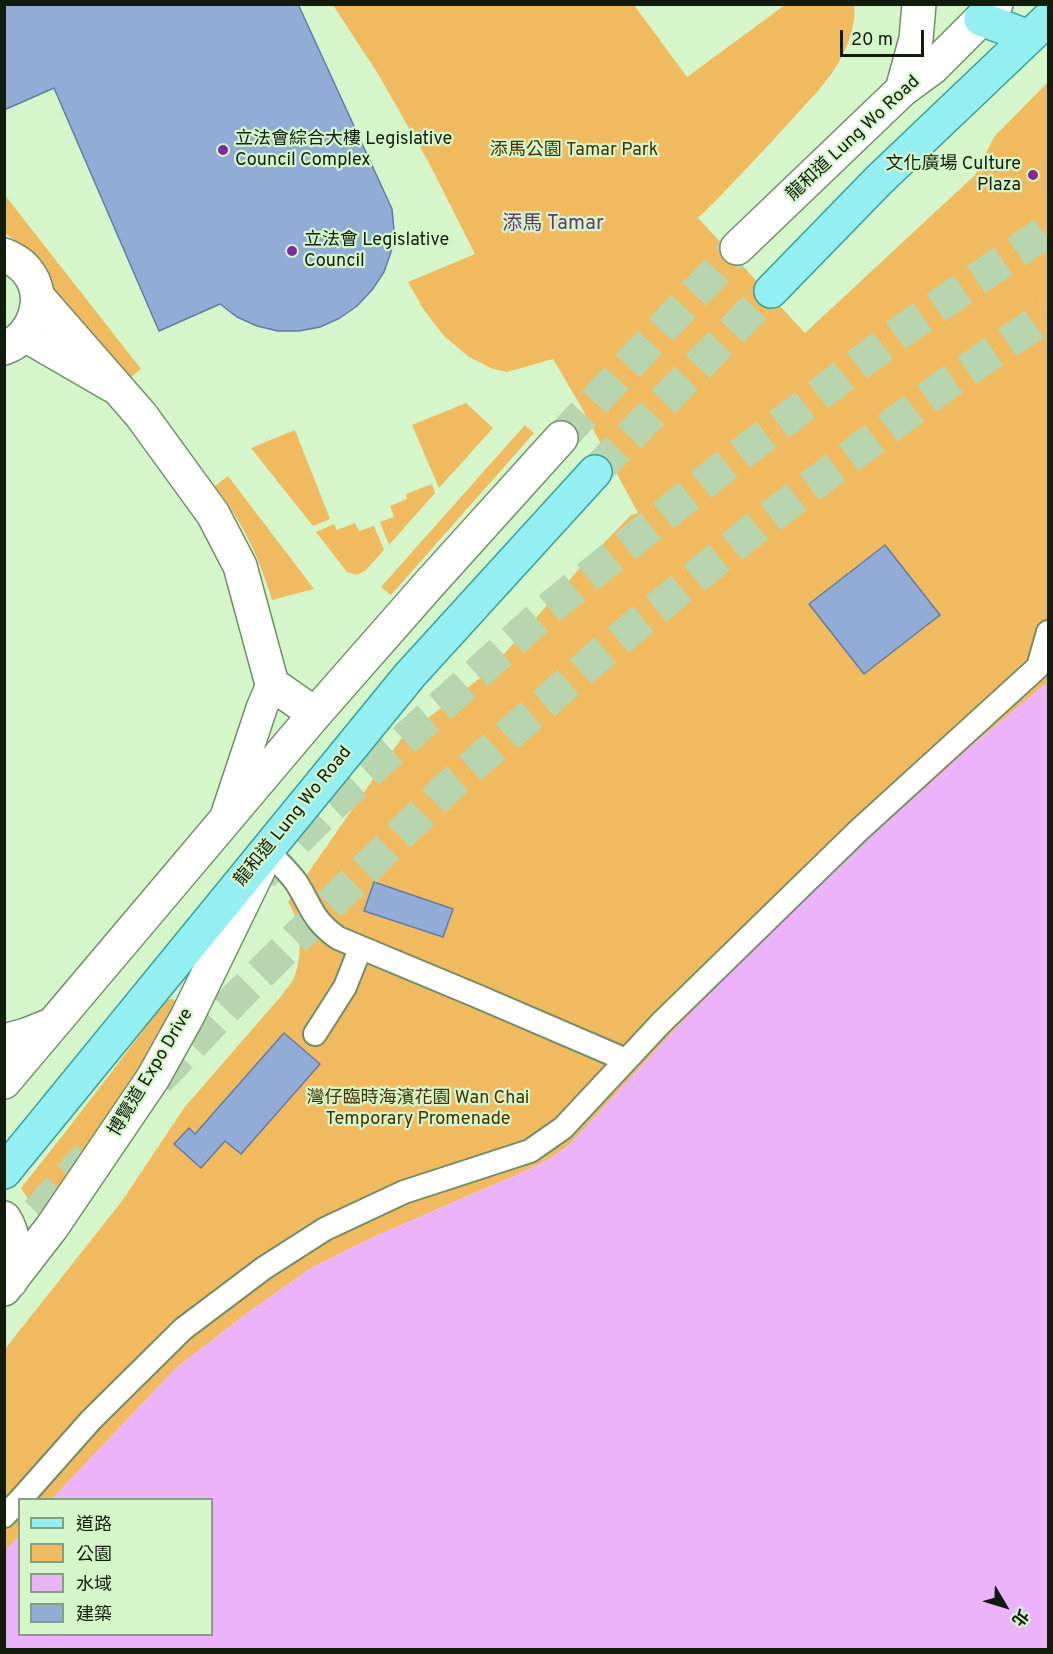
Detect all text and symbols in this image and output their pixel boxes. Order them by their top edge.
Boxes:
scale bar [843,18,927,56]
text: 20 m [851,29,893,52]
street label: 龍和道 Lung Wo Road [783,72,925,206]
place label: 立法會綜合大樓 Legislative Council Complex [235,129,452,172]
park label: 添馬公園 Tamar Park [490,140,658,162]
marker: 立法會綜合大樓 Legislative Council Complex [216,143,230,157]
place label: 文化廣場 Culture Plaza [885,154,1021,196]
marker: 文化廣場 Culture Plaza [1026,168,1040,182]
district label: 添馬 Tamar [502,213,604,237]
place label: 立法會 Legislative Council [304,230,449,272]
marker: 立法會 Legislative Council [285,244,299,258]
street label: 龍和道 Lung Wo Road [231,743,357,891]
street label: 博覽道 Expo Drive [105,1005,199,1141]
park label: 灣仔臨時海濱花園 Wan Chai Temporary Promenade [307,1088,529,1130]
legend [18,1498,213,1636]
text: 道路 [76,1514,112,1537]
text: 公園 [76,1544,112,1567]
text: 水域 [76,1574,112,1597]
north arrow [975,1576,1035,1636]
text: 建築 [76,1604,112,1627]
text: 北 [1006,1605,1032,1630]

